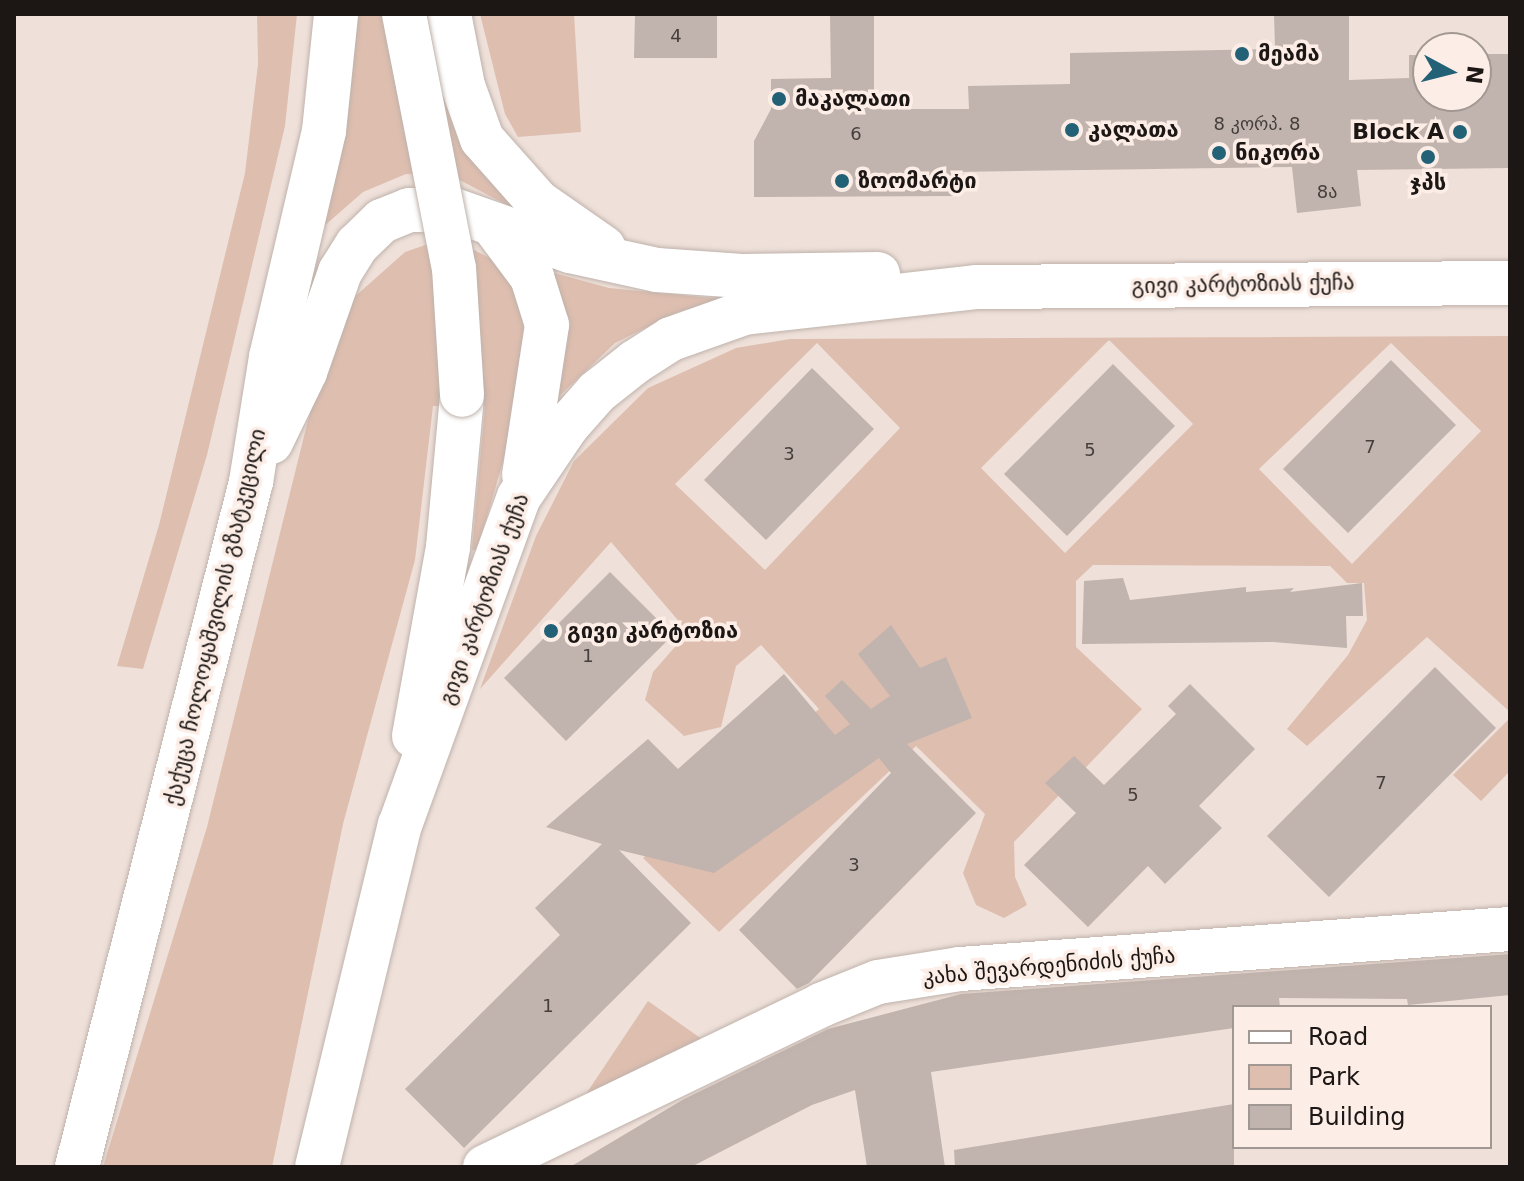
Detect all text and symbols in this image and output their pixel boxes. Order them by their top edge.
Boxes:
house number: 4 [670,25,682,47]
north arrow [1412,32,1492,112]
place label: მეამა [1258,41,1320,67]
marker: მეამა [1233,45,1251,63]
text: N [1461,64,1488,85]
place label: მაკალათი [795,86,911,112]
marker: მაკალათი [770,90,788,108]
house number: 8 კორპ. 8 [1214,113,1300,135]
place label: კალათა [1088,117,1179,143]
place label: Block A [1352,119,1444,145]
marker: კალათა [1063,121,1081,139]
house number: 6 [850,123,862,145]
marker: Block A [1451,123,1469,141]
place label: ნიკორა [1235,140,1320,166]
marker: ნიკორა [1210,144,1228,162]
marker: ჯპს [1419,148,1437,166]
place label: ზოომარტი [858,168,977,194]
place label: ჯპს [1410,170,1446,196]
marker: ზოომარტი [833,172,851,190]
house number: 8ა [1317,181,1337,203]
street label: გივი კარტოზიას ქუჩა [1131,269,1355,299]
street label: ქაქუცა ჩოლოყაშვილის გზატკეცილი [159,426,271,808]
house number: 7 [1364,436,1376,458]
house number: 5 [1084,439,1096,461]
house number: 3 [783,443,795,465]
street label: გივი კარტოზიას ქუჩა [433,490,535,708]
place label: გივი კარტოზია [567,618,738,644]
marker: გივი კარტოზია [542,622,560,640]
house number: 1 [582,645,594,667]
house number: 7 [1375,772,1387,794]
house number: 5 [1127,784,1139,806]
house number: 3 [848,854,860,876]
street label: კახა შევარდენიძის ქუჩა [922,942,1176,990]
house number: 1 [542,995,554,1017]
legend [1232,1005,1492,1149]
text: Road [1308,1023,1368,1051]
text: Park [1308,1063,1360,1091]
text: Building [1308,1103,1405,1131]

